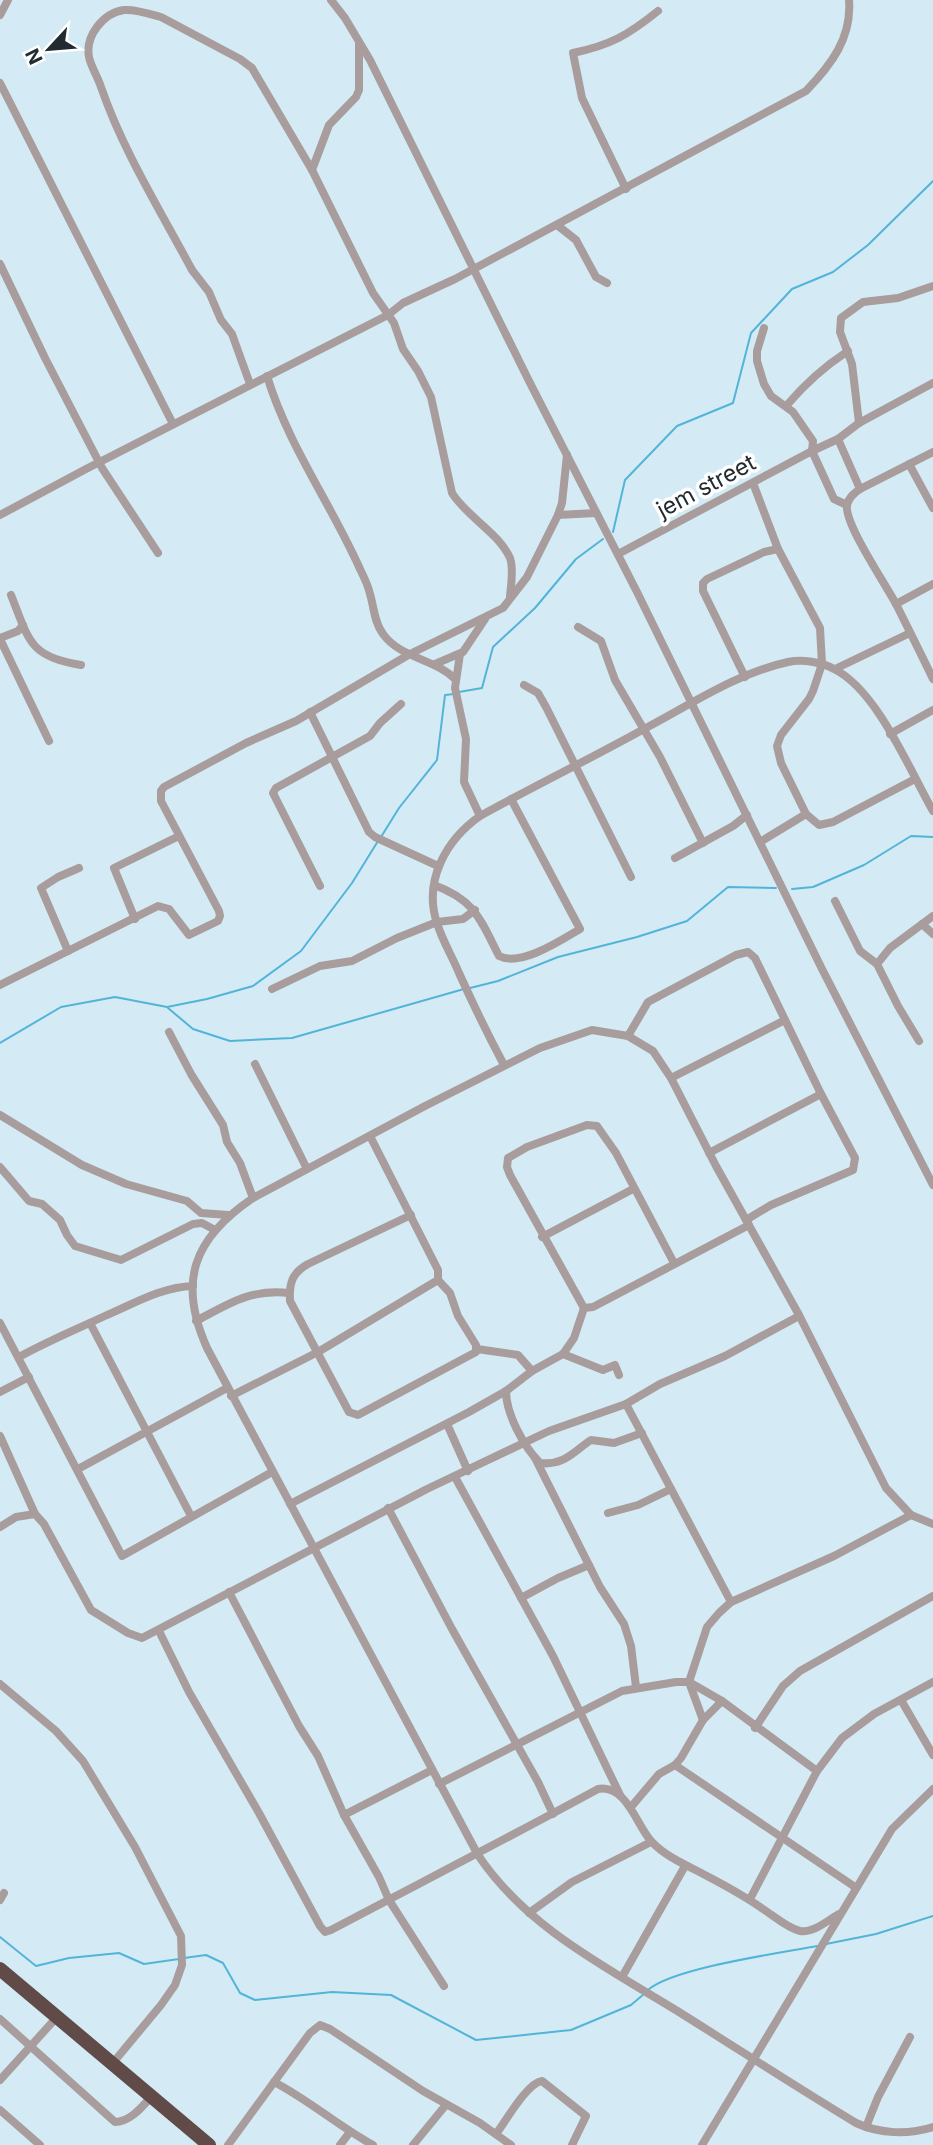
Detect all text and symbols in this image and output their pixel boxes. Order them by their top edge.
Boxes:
north arrow [14,14,84,84]
text: N [21,45,48,68]
street label: jem street [651,448,761,524]

